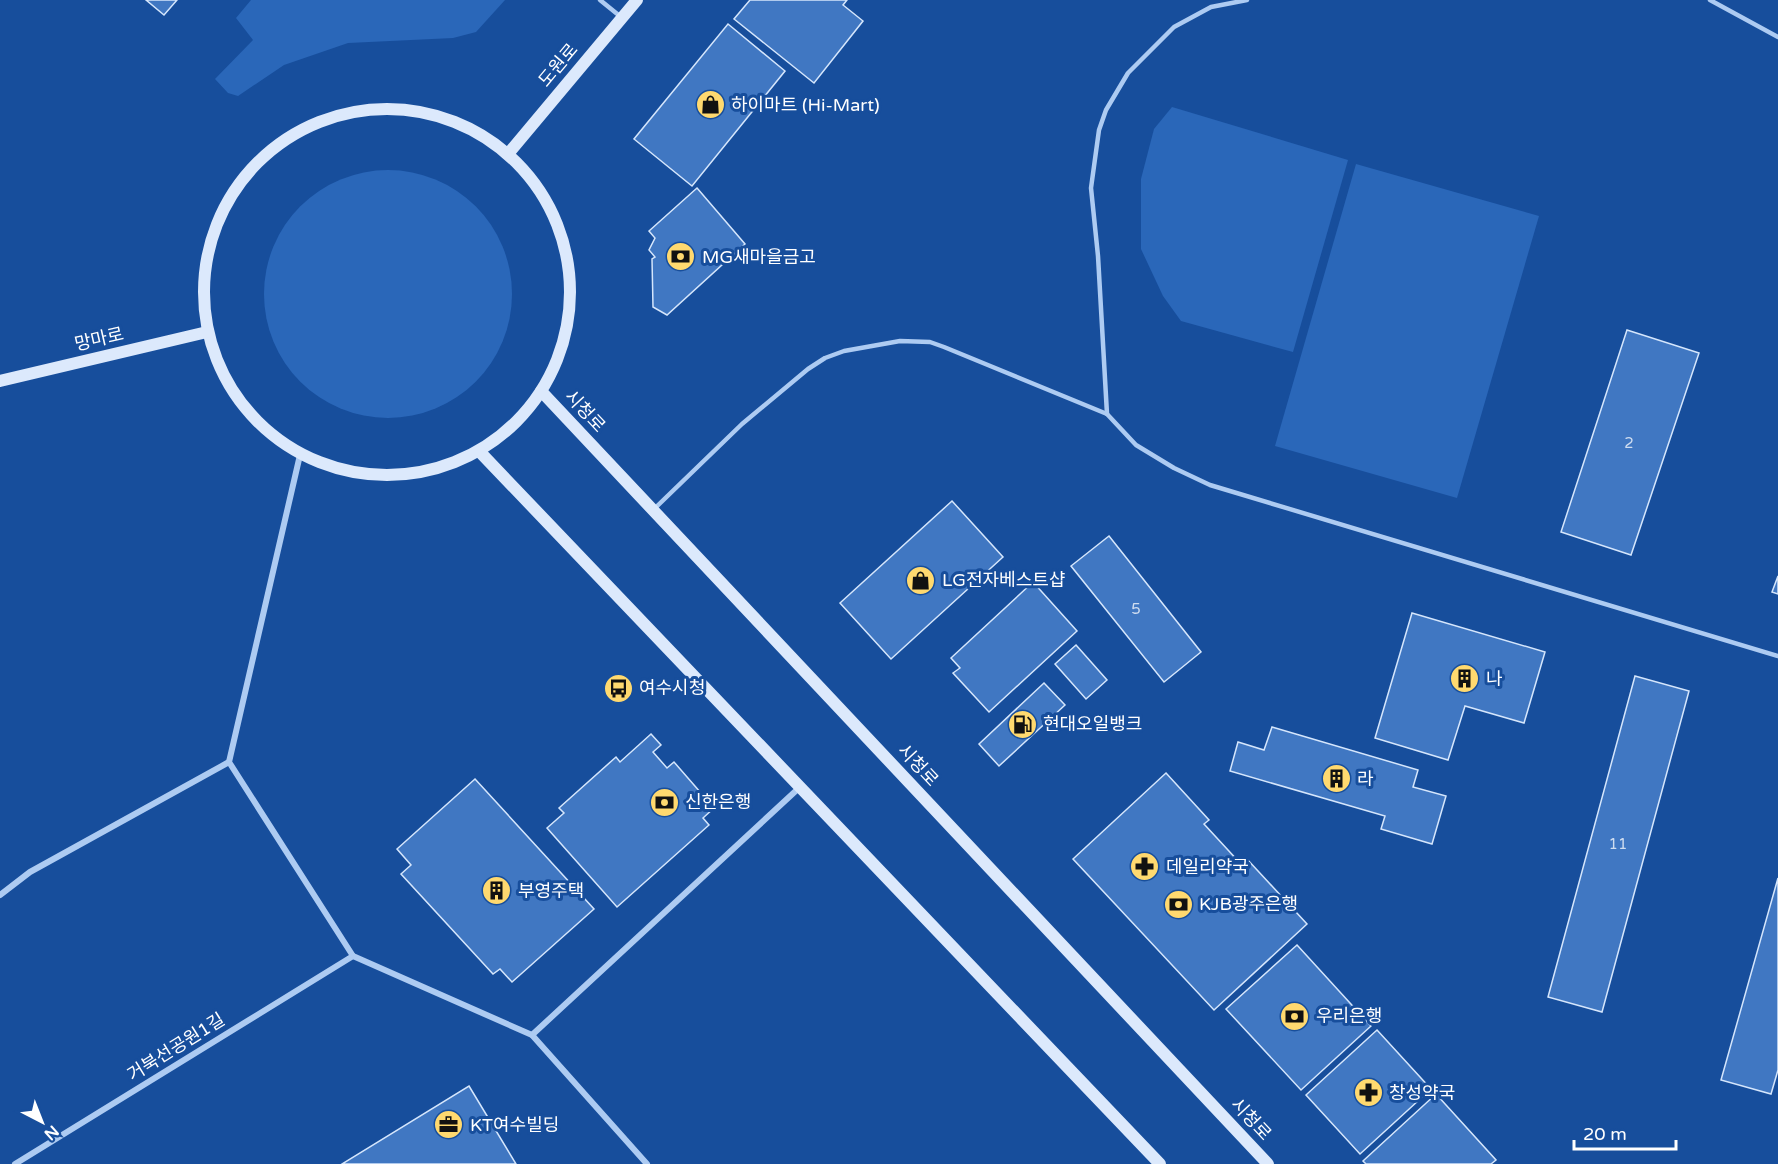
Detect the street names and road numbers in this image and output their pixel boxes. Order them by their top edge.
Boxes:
street label: 도원로 [534,39,582,91]
street label: 망마로 [72,323,126,355]
street label: 시청로 [560,385,610,437]
street label: 시청로 [893,739,943,791]
street label: 거북선공원1길 [123,1008,229,1086]
street label: 시청로 [1226,1093,1276,1145]

